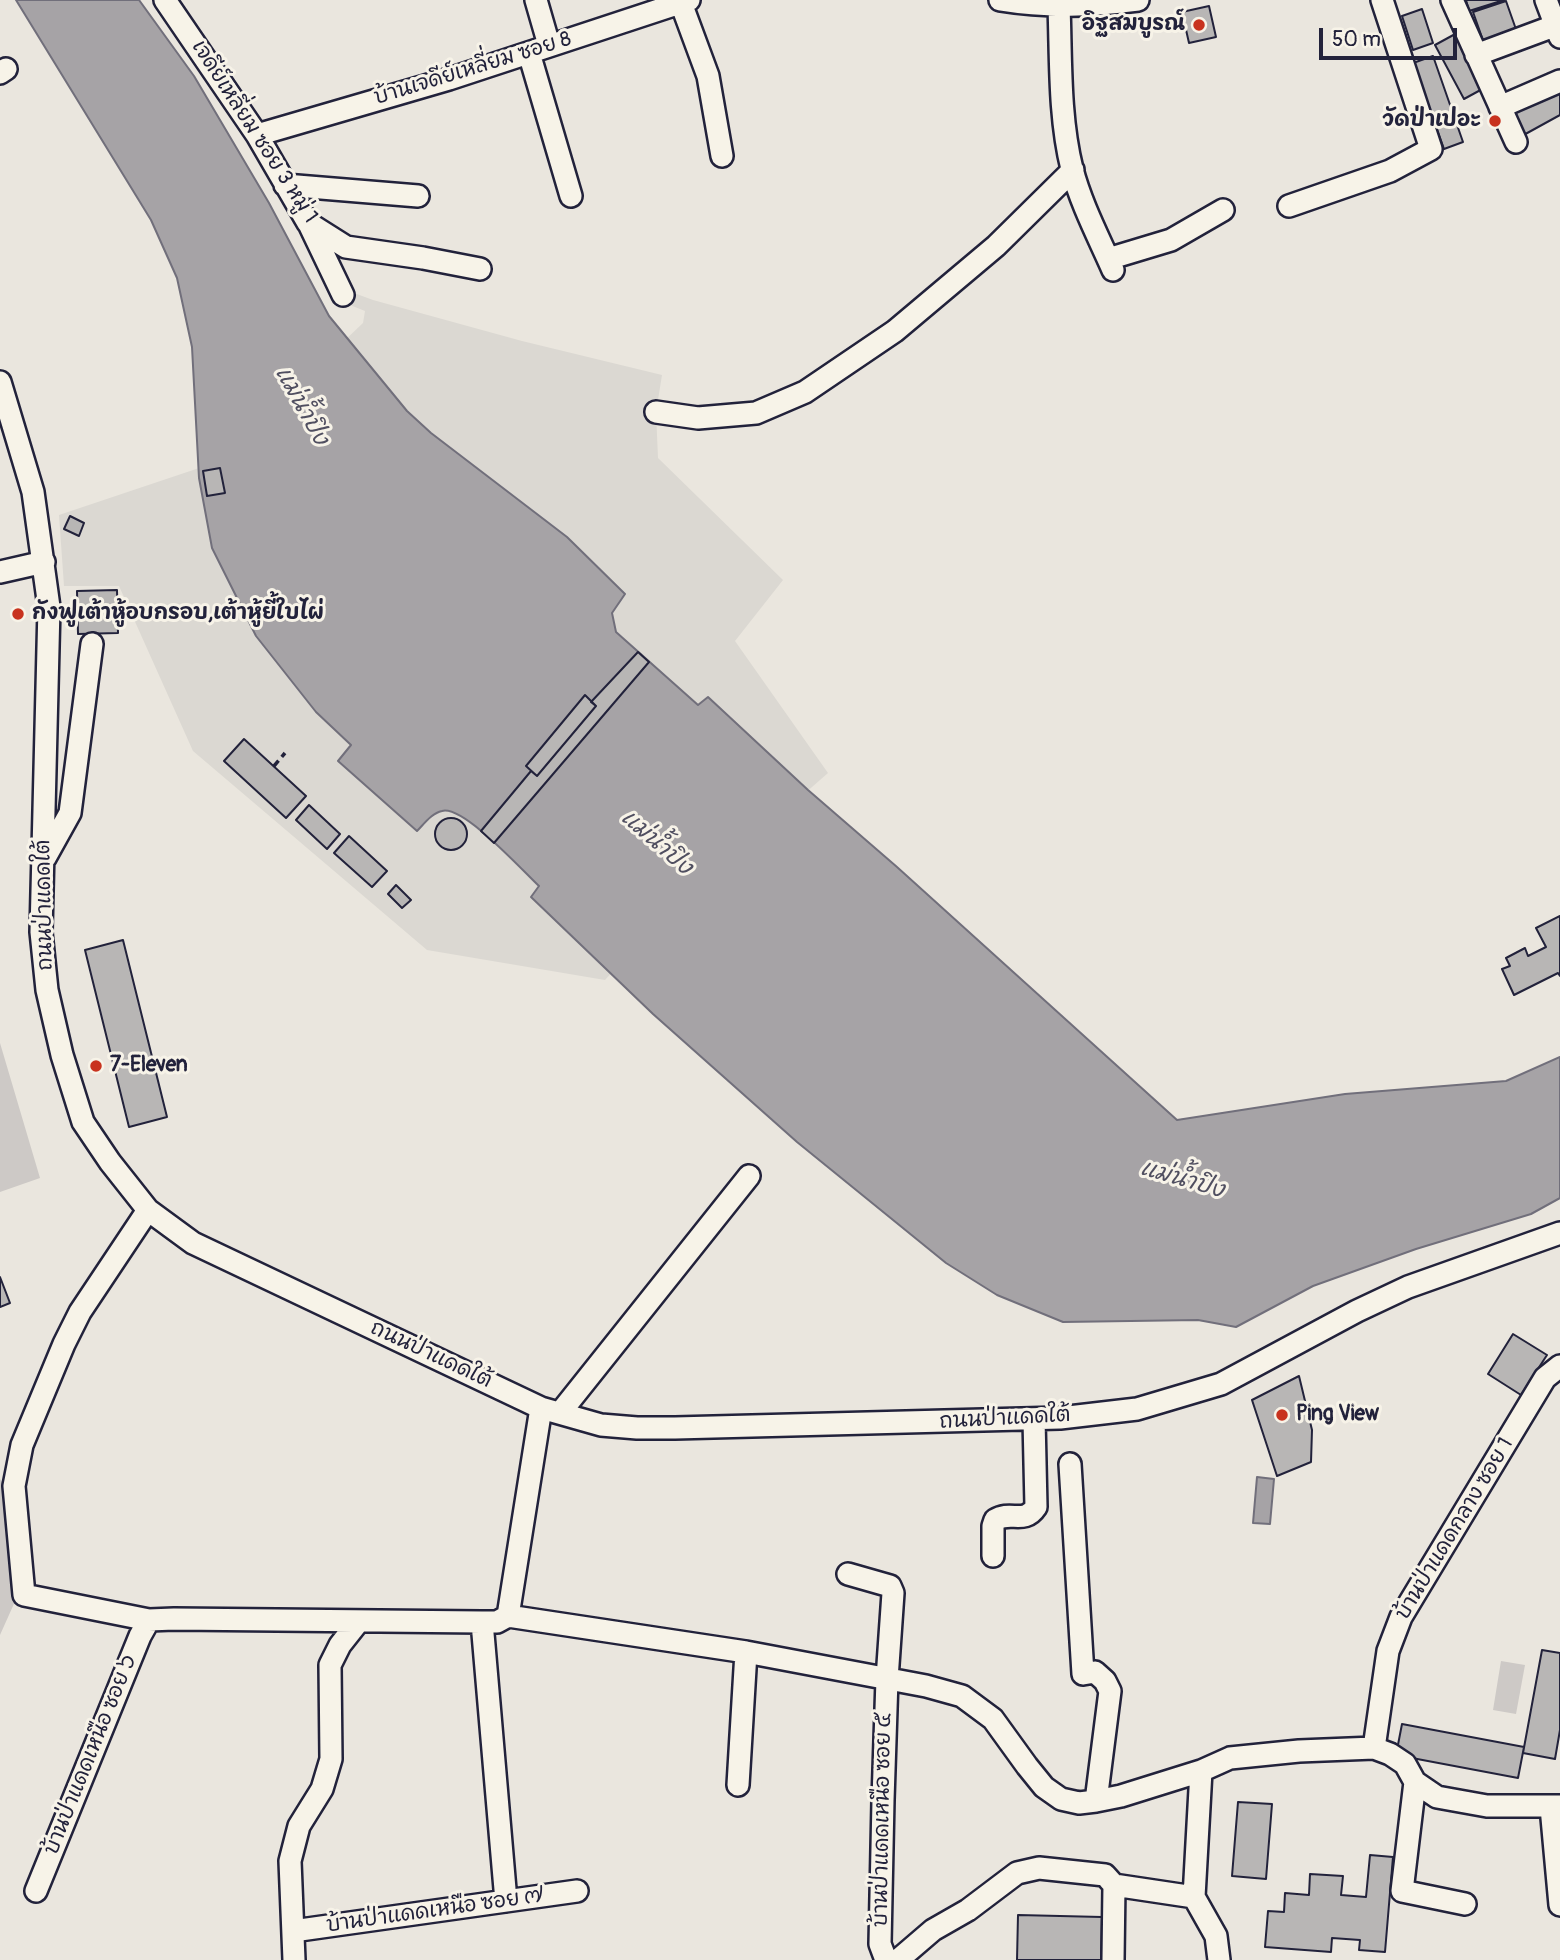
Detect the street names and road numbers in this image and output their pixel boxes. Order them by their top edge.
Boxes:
street label: บ้านเจดีย์เหลี่ยม ซอย 8 [371,27,575,111]
street label: เจดีย์เหลี่ยม ซอย 3 หมู่ 1 [185,36,323,228]
street label: ถนนป่าแดดใต้ [31,839,59,971]
street label: ถนนป่าแดดใต้ [366,1316,496,1394]
street label: ถนนป่าแดดใต้ [939,1403,1071,1435]
street label: บ้านป่าแดดกลาง ซอย 1 [1391,1434,1519,1624]
street label: บ้านป่าแดดเหนือ ซอย ๖ [39,1652,143,1858]
street label: บ้านป่าแดดเหนือ ซอย ๕ [869,1713,897,1927]
street label: บ้านป่าแดดเหนือ ซอย ๗ [325,1883,545,1939]

